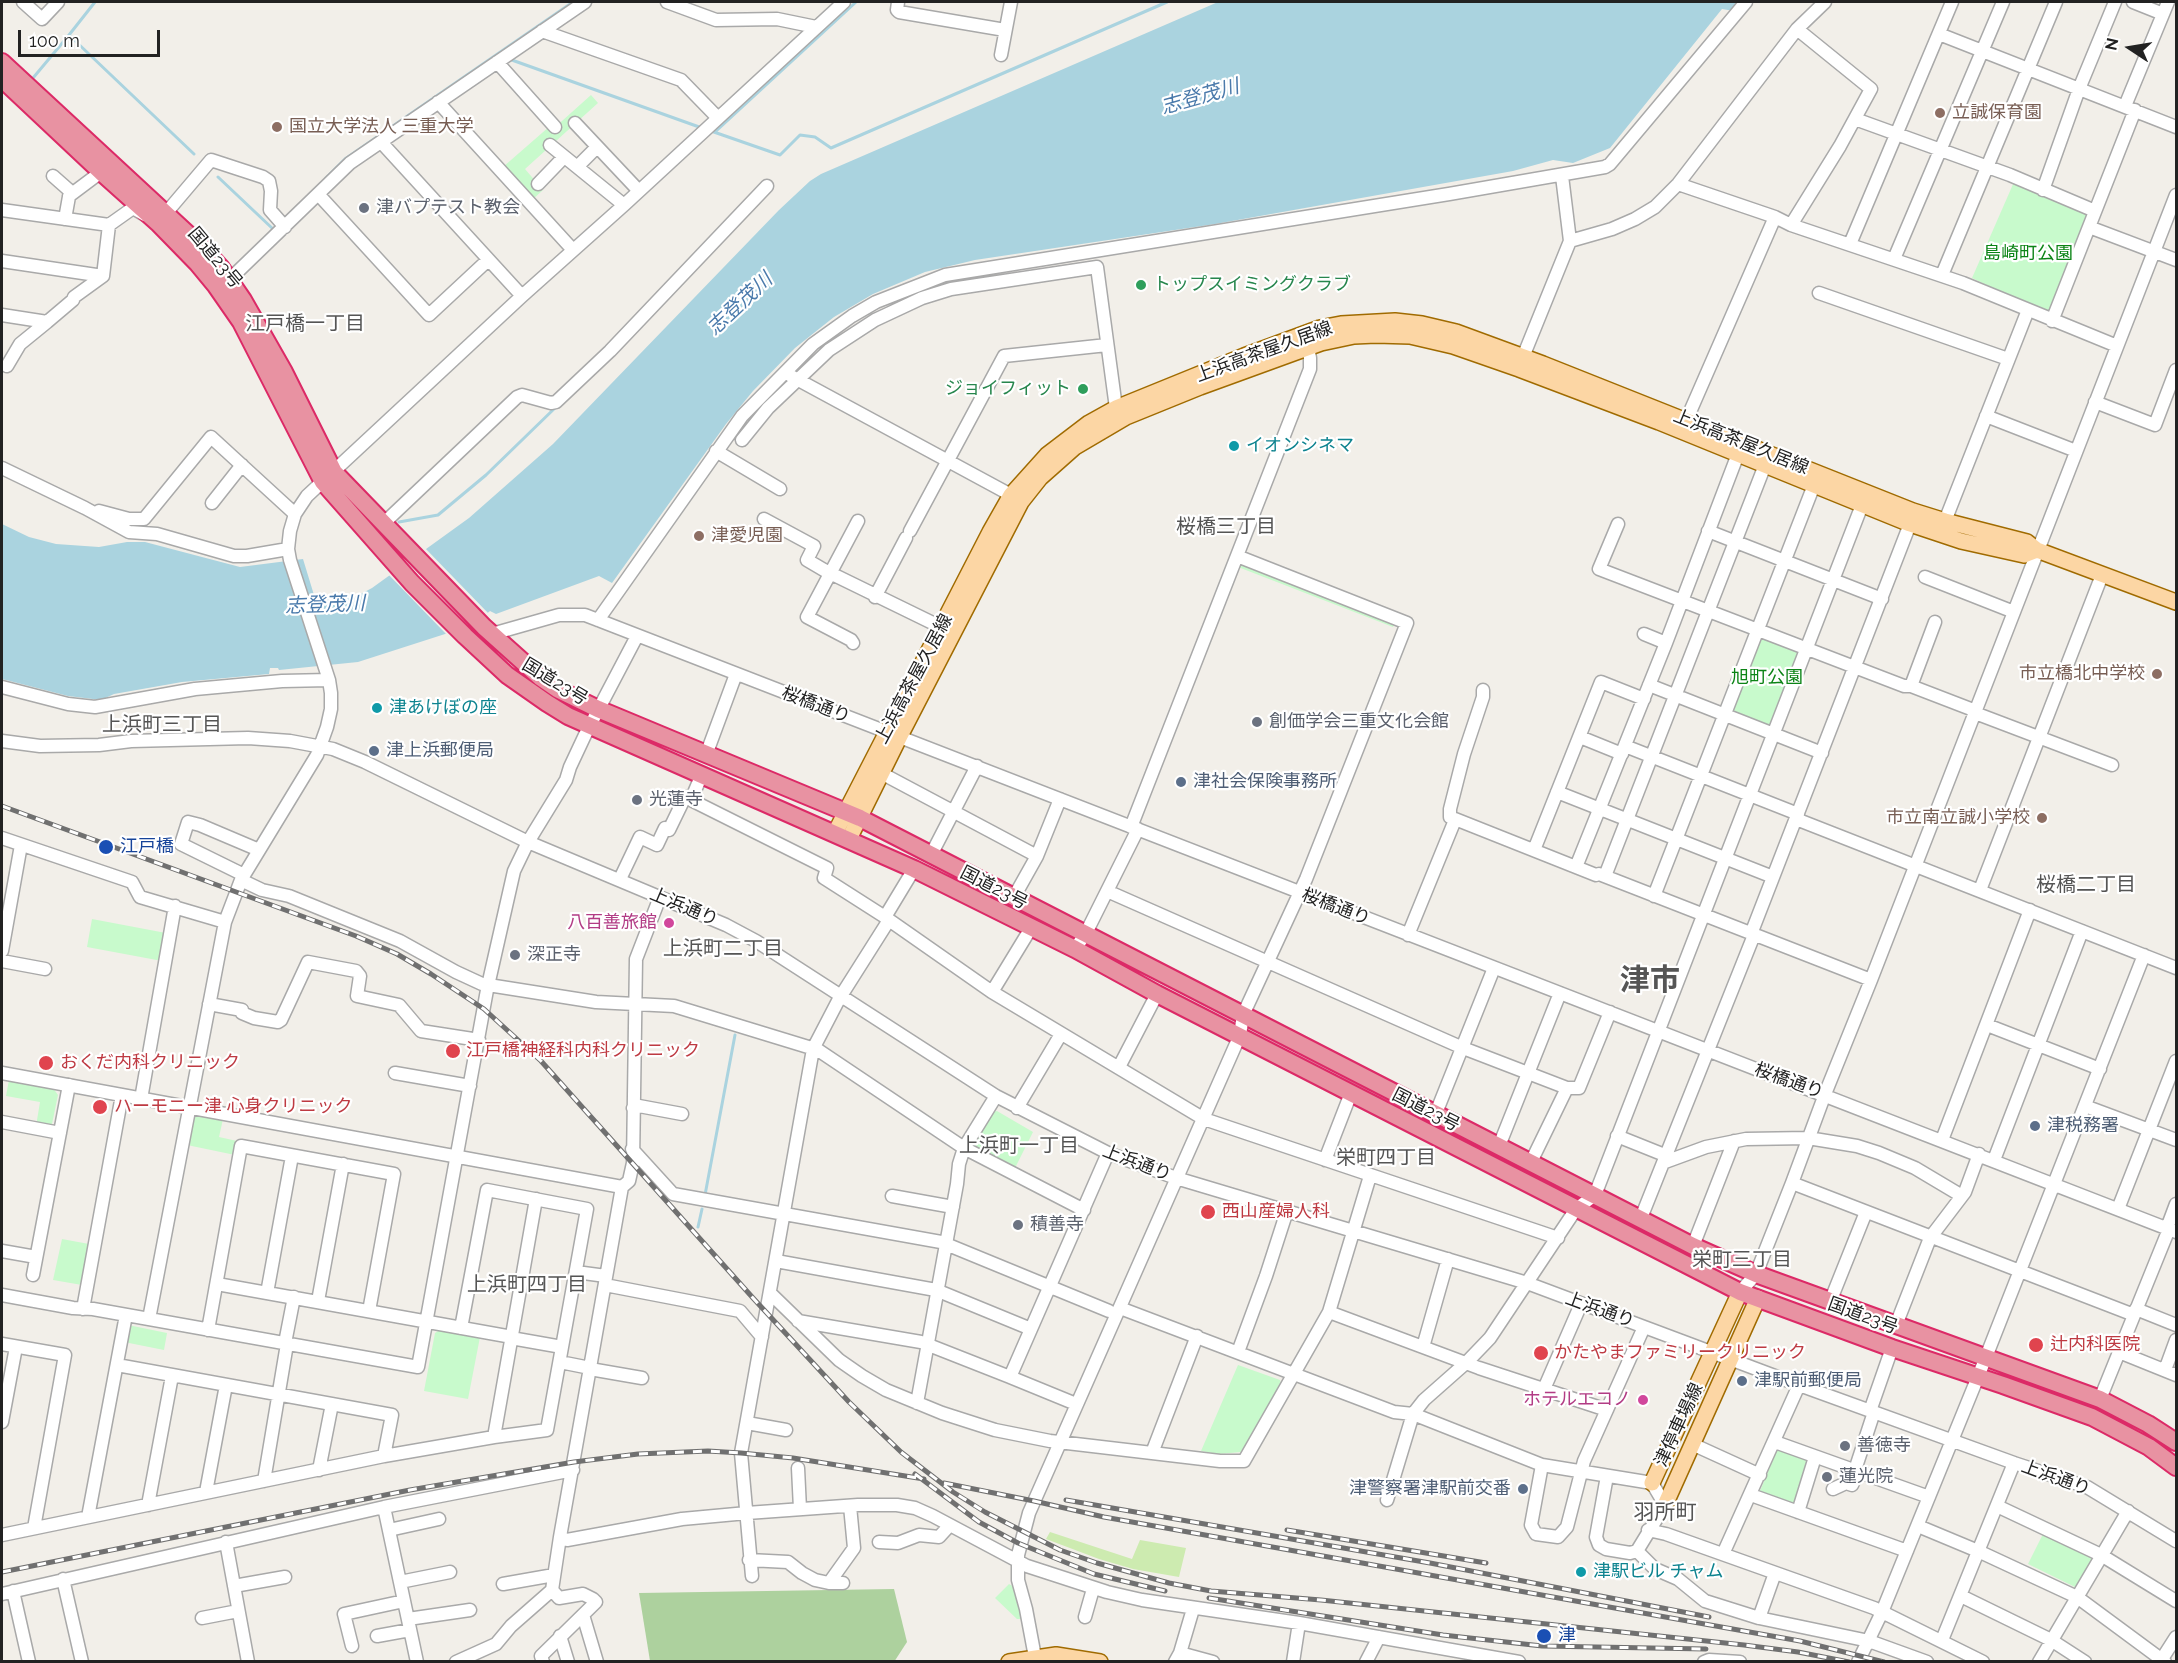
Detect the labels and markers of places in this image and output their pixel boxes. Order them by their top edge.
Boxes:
place label: 立誠保育園 [1952,102,2042,124]
marker: 立誠保育園 [1933,106,1947,120]
place label: 国立大学法人 三重大学 [289,116,474,138]
marker: 国立大学法人 三重大学 [270,120,284,134]
place label: 津バプテスト教会 [376,197,520,219]
marker: 津バプテスト教会 [357,201,371,215]
place label: トップスイミングクラブ [1153,274,1351,296]
marker: トップスイミングクラブ [1134,278,1148,292]
place label: ジョイフィット [945,378,1071,400]
marker: ジョイフィット [1076,382,1090,396]
place label: イオンシネマ [1246,435,1354,457]
marker: イオンシネマ [1227,439,1241,453]
place label: 津愛児園 [711,525,783,547]
marker: 津愛児園 [692,529,706,543]
place label: 市立橋北中学校 [2019,663,2145,685]
marker: 市立橋北中学校 [2150,667,2164,681]
place label: 津あけぼの座 [389,697,497,719]
marker: 津あけぼの座 [370,701,384,715]
place label: 創価学会三重文化会館 [1269,711,1449,733]
marker: 創価学会三重文化会館 [1250,715,1264,729]
place label: 津上浜郵便局 [386,740,494,762]
marker: 津上浜郵便局 [367,744,381,758]
place label: 津社会保険事務所 [1193,771,1337,793]
marker: 津社会保険事務所 [1174,775,1188,789]
place label: 光蓮寺 [649,789,703,811]
marker: 光蓮寺 [630,793,644,807]
place label: 市立南立誠小学校 [1886,807,2030,829]
marker: 市立南立誠小学校 [2035,811,2049,825]
place label: 江戸橋 [120,836,174,858]
marker: 江戸橋 [97,838,115,856]
place label: 八百善旅館 [567,912,657,934]
marker: 八百善旅館 [662,916,676,930]
place label: 深正寺 [527,944,581,966]
marker: 深正寺 [508,948,522,962]
place label: 江戸橋神経科内科クリニック [466,1040,700,1062]
marker: 江戸橋神経科内科クリニック [444,1042,462,1060]
place label: おくだ内科クリニック [60,1052,240,1074]
marker: おくだ内科クリニック [37,1054,55,1072]
place label: ハーモニー津 心身クリニック [114,1096,353,1118]
marker: ハーモニー津 心身クリニック [91,1098,109,1116]
place label: 津税務署 [2047,1115,2119,1137]
marker: 津税務署 [2028,1119,2042,1133]
place label: 西山産婦人科 [1222,1201,1330,1223]
marker: 西山産婦人科 [1199,1203,1217,1221]
place label: 積善寺 [1030,1214,1084,1236]
marker: 積善寺 [1011,1218,1025,1232]
place label: 辻内科医院 [2050,1334,2140,1356]
marker: 辻内科医院 [2027,1336,2045,1354]
place label: かたやまファミリークリニック [1554,1342,1806,1364]
marker: かたやまファミリークリニック [1532,1344,1550,1362]
place label: 津駅前郵便局 [1754,1370,1862,1392]
marker: 津駅前郵便局 [1735,1374,1749,1388]
place label: ホテルエコノ [1523,1389,1631,1411]
marker: ホテルエコノ [1636,1393,1650,1407]
place label: 善徳寺 [1857,1435,1911,1457]
marker: 善徳寺 [1838,1439,1852,1453]
place label: 蓮光院 [1839,1466,1893,1488]
marker: 蓮光院 [1820,1470,1834,1484]
place label: 津警察署津駅前交番 [1349,1478,1511,1500]
marker: 津警察署津駅前交番 [1516,1482,1530,1496]
place label: 津駅ビル チャム [1593,1561,1724,1583]
marker: 津駅ビル チャム [1574,1565,1588,1579]
place label: 津 [1558,1625,1576,1647]
marker: 津 [1535,1627,1553,1645]

